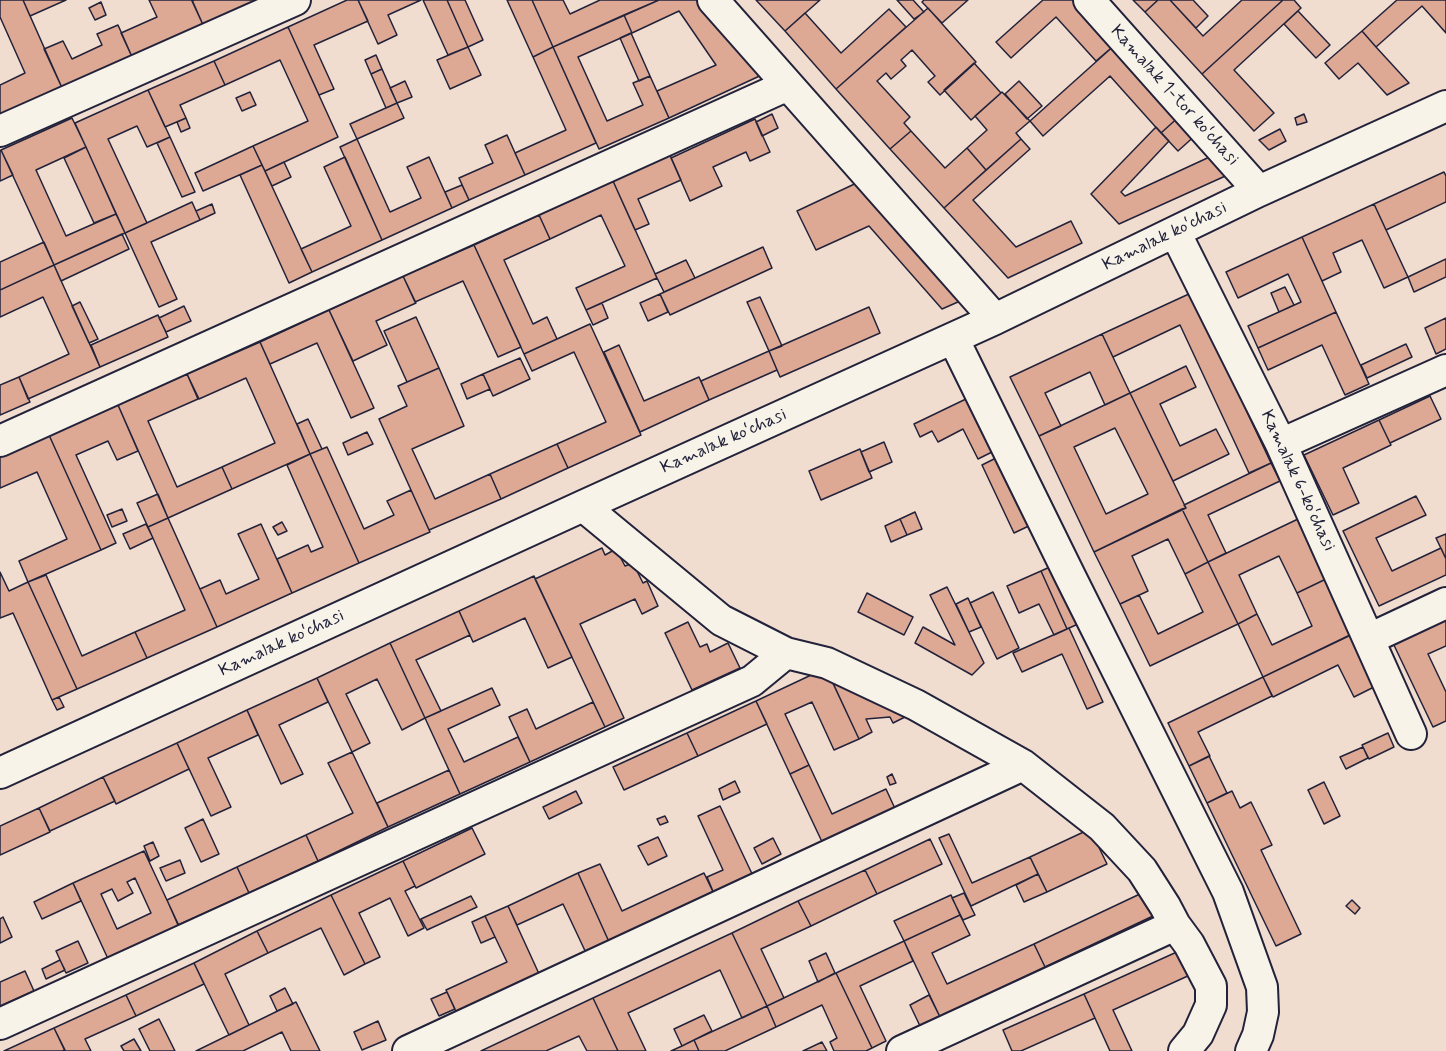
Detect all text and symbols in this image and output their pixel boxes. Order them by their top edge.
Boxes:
street label: Kamalak 1-tor koʻchasi [1105,21,1243,171]
street label: Kamalak koʻchasi [1099,198,1231,276]
street label: Kamalak koʻchasi [658,405,790,479]
street label: Kamalak 6-koʻchasi [1255,407,1339,555]
street label: Kamalak koʻchasi [216,606,348,682]

